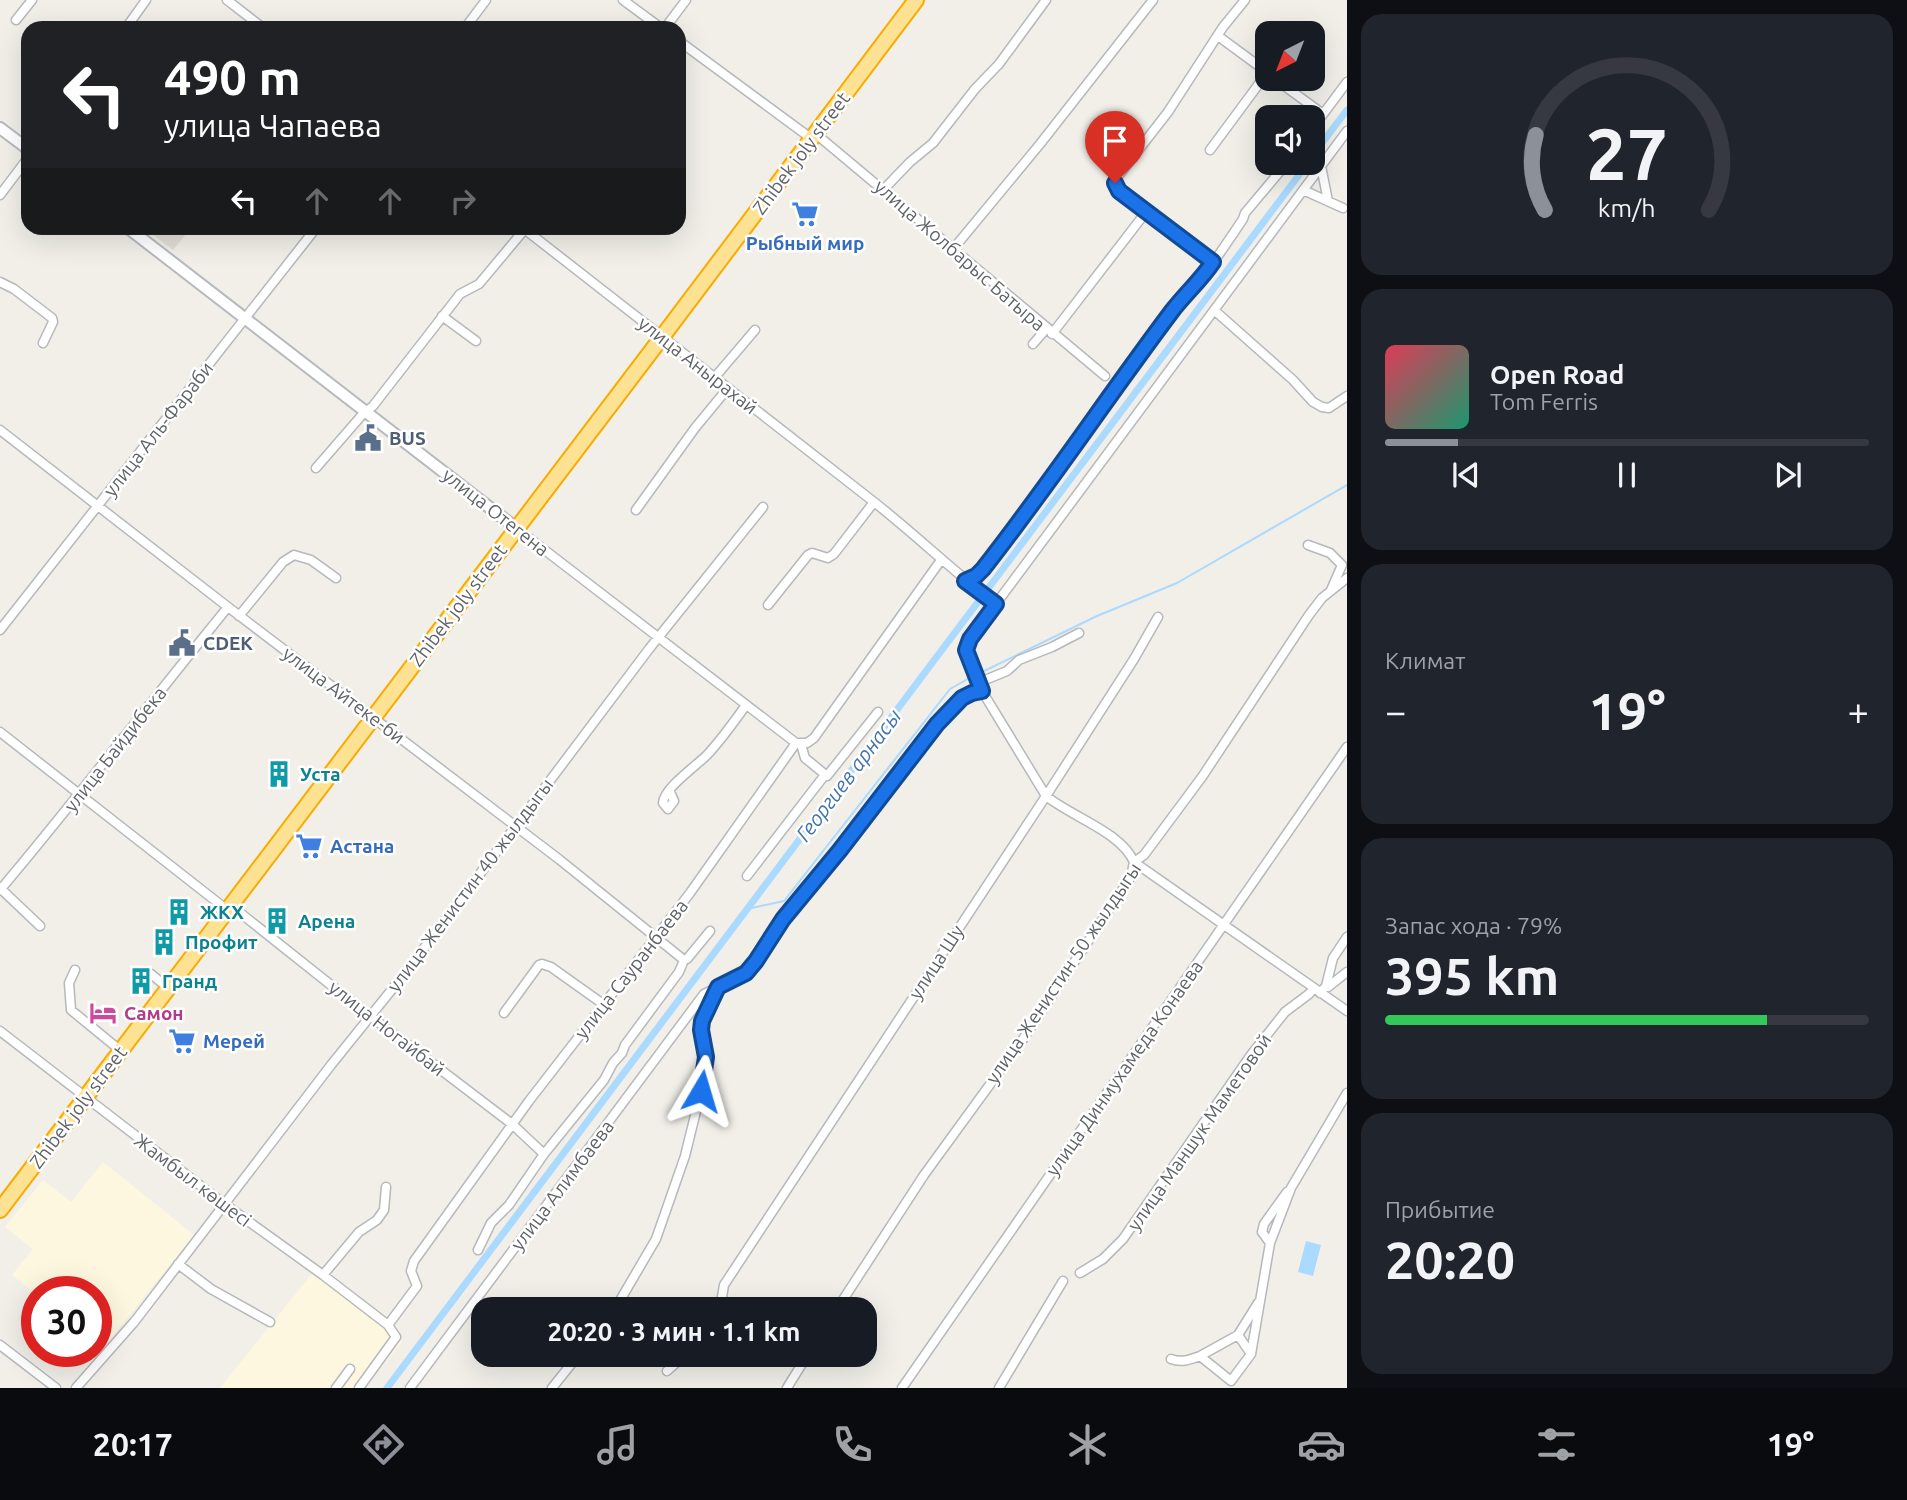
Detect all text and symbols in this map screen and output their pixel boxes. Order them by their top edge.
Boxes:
north arrow [1255,21,1325,91]
map controls [1255,21,1325,175]
icon: left [49,49,140,140]
text: 490 m [164,49,301,104]
street label: Zhibek joly street [748,87,854,218]
button: sound [1255,105,1325,175]
text: улица Чапаева [164,107,382,143]
pin [1085,111,1145,183]
text: 27 [1586,113,1668,195]
icon: arrive [1096,122,1134,160]
street label: улица Жолбарыс Батыра [870,175,1050,335]
icon: left [225,182,263,220]
icon: ahead [298,182,336,220]
icon: ahead [371,182,409,220]
icon: right [444,182,482,220]
text: km/h [1598,194,1656,222]
supermarket icon: Рыбный мир [790,199,820,229]
place label: Рыбный мир [746,232,864,254]
street label: улица Анырахай [634,312,762,418]
street label: улица Аль-Фараби [99,357,217,501]
text: Open Road [1490,360,1624,389]
text: Tom Ferris [1490,389,1598,414]
public building icon: BUS [353,423,383,453]
place label: BUS [389,427,426,449]
icon: previous [1447,456,1485,494]
icon: pause [1608,456,1646,494]
icon: next [1769,456,1807,494]
street label: улица Отегена [438,464,554,560]
street label: Zhibek joly street [405,539,511,670]
public building icon: CDEK [167,628,197,658]
place label: CDEK [203,632,253,654]
street label: улица Айтеке-би [279,642,409,748]
text: Климат [1385,648,1465,673]
street label: улица Байдибека [59,682,171,816]
text: 19° [1588,682,1666,740]
text: − [1385,690,1406,732]
text: + [1848,690,1869,732]
water label: Георгиев арнасы [791,704,906,846]
building icon: Уста [264,759,294,789]
place label: Уста [300,763,341,785]
street label: улица Женистин 40 жылдыгы [382,774,558,996]
supermarket icon: Астана [294,831,324,861]
place label: Астана [330,835,394,857]
street label: улица Женистин 50 жылдыгы [981,858,1145,1088]
street label: улица Сауранбаева [570,895,692,1043]
building icon: ЖКХ [164,897,194,927]
place label: ЖКХ [200,901,244,923]
building icon: Арена [262,906,292,936]
place label: Арена [298,910,355,932]
text: Запас хода · 79% [1385,913,1562,938]
street label: улица Шу [904,921,968,1003]
building icon: Профит [149,927,179,957]
place label: Профит [185,931,258,953]
text: 395 km [1385,947,1559,1005]
street label: улица Динмухамеда Конаева [1041,956,1207,1180]
building icon: Гранд [126,966,156,996]
place label: Гранд [162,970,218,992]
street label: улица Ногайбай [324,976,450,1080]
hotel icon: Самон [88,998,118,1028]
place label: Самон [124,1002,184,1024]
supermarket icon: Мерей [167,1026,197,1056]
street label: улица Маншук Маметовой [1122,1029,1276,1235]
place label: Мерей [203,1030,265,1052]
street label: Zhibek joly street [25,1041,131,1172]
position arrow [664,1054,738,1128]
street label: улица Алимбаева [506,1116,618,1254]
street label: Жамбыл көшесі [130,1129,256,1231]
text: Прибытие [1385,1197,1495,1222]
text: 20:20 [1385,1231,1515,1289]
speed limit sign: 30 [21,1276,112,1367]
text: 20:20 · 3 мин · 1.1 km [547,1317,801,1346]
icon: directions [359,1420,408,1469]
icon: music [593,1420,642,1469]
icon: phone [828,1420,877,1469]
icon: climate [1063,1420,1112,1469]
icon: car [1297,1420,1346,1469]
icon: filters [1532,1420,1581,1469]
text: 20:17 [93,1426,173,1462]
text: 19° [1767,1426,1814,1462]

